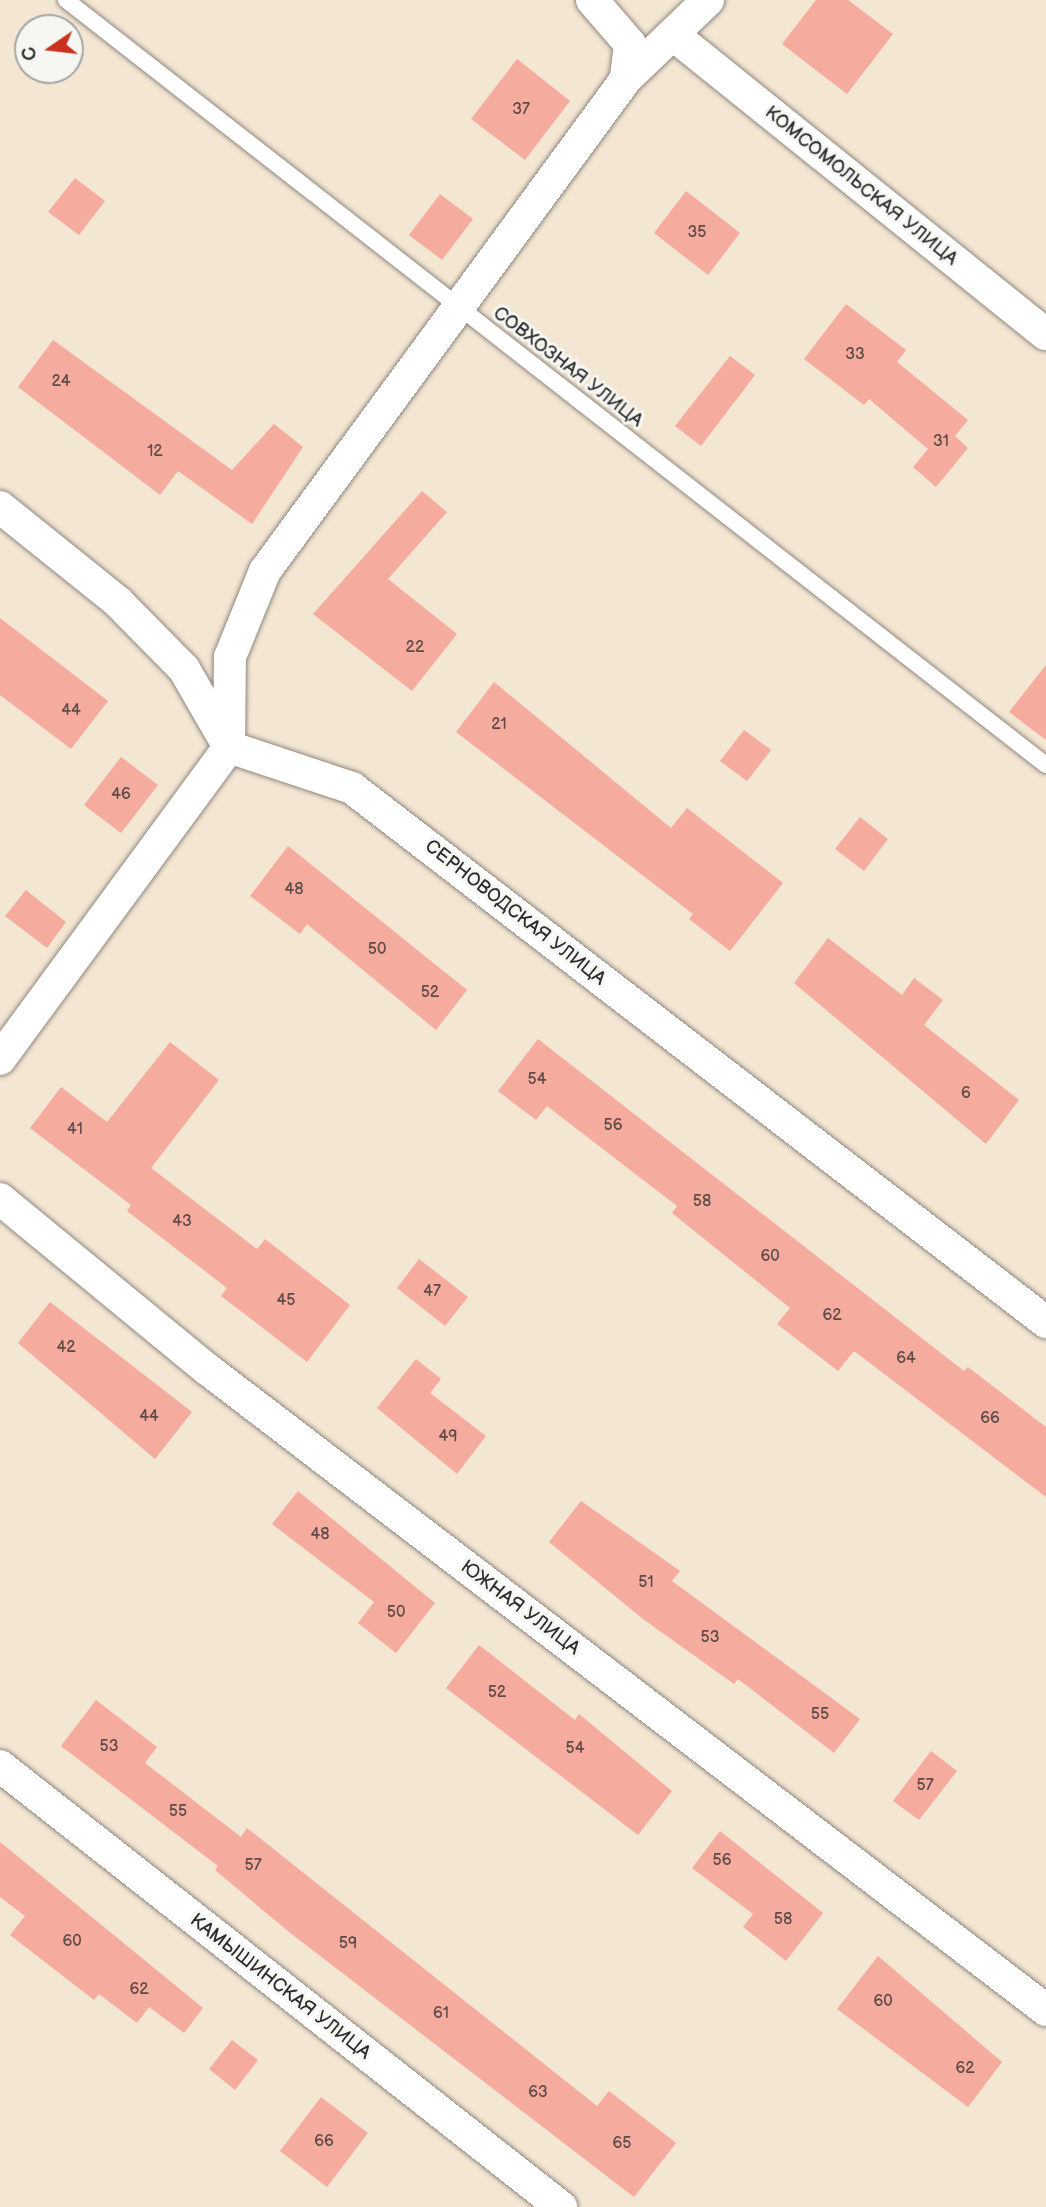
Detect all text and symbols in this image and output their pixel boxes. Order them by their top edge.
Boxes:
north arrow [14,14,84,84]
text: С [17,45,43,63]
house number: 37 [512,100,530,120]
street label: КОМСОМОЛЬСКАЯ УЛИЦА [760,101,962,271]
house number: 35 [687,223,707,243]
street label: СОВХОЗНАЯ УЛИЦА [489,302,647,432]
house number: 33 [845,345,865,365]
house number: 24 [52,372,70,392]
house number: 31 [933,432,949,452]
house number: 12 [147,442,163,462]
house number: 22 [406,638,424,658]
house number: 44 [61,701,81,721]
house number: 21 [491,715,507,735]
house number: 46 [111,785,131,805]
street label: СЕРНОВОДСКАЯ УЛИЦА [420,835,610,991]
house number: 48 [284,880,304,900]
house number: 50 [368,940,386,960]
house number: 52 [421,983,439,1003]
house number: 54 [528,1070,546,1090]
house number: 6 [961,1084,971,1104]
house number: 56 [604,1116,622,1136]
house number: 41 [67,1120,83,1140]
house number: 58 [693,1192,711,1212]
house number: 43 [172,1212,192,1232]
house number: 60 [760,1247,780,1267]
house number: 47 [423,1282,441,1302]
house number: 45 [277,1291,295,1311]
house number: 62 [822,1306,842,1326]
house number: 42 [56,1338,76,1358]
house number: 64 [896,1349,916,1369]
house number: 44 [139,1407,159,1427]
house number: 66 [980,1409,1000,1429]
house number: 49 [438,1427,458,1447]
house number: 48 [310,1525,330,1545]
street label: ЮЖНАЯ УЛИЦА [456,1556,584,1660]
house number: 51 [638,1573,654,1593]
house number: 50 [387,1603,405,1623]
house number: 53 [700,1628,720,1648]
house number: 52 [488,1683,506,1703]
house number: 55 [811,1705,829,1725]
house number: 53 [99,1737,119,1757]
house number: 54 [566,1739,584,1759]
house number: 57 [916,1776,934,1796]
house number: 55 [169,1802,187,1822]
house number: 56 [713,1851,731,1871]
house number: 57 [244,1856,262,1876]
street label: КАМЫШИНСКАЯ УЛИЦА [185,1909,375,2065]
house number: 58 [774,1910,792,1930]
house number: 60 [62,1932,82,1952]
house number: 59 [339,1934,357,1954]
house number: 62 [129,1980,149,2000]
house number: 60 [873,1992,893,2012]
house number: 61 [433,2004,449,2024]
house number: 62 [955,2059,975,2079]
house number: 63 [528,2083,548,2103]
house number: 66 [314,2132,334,2152]
house number: 65 [613,2134,631,2154]

